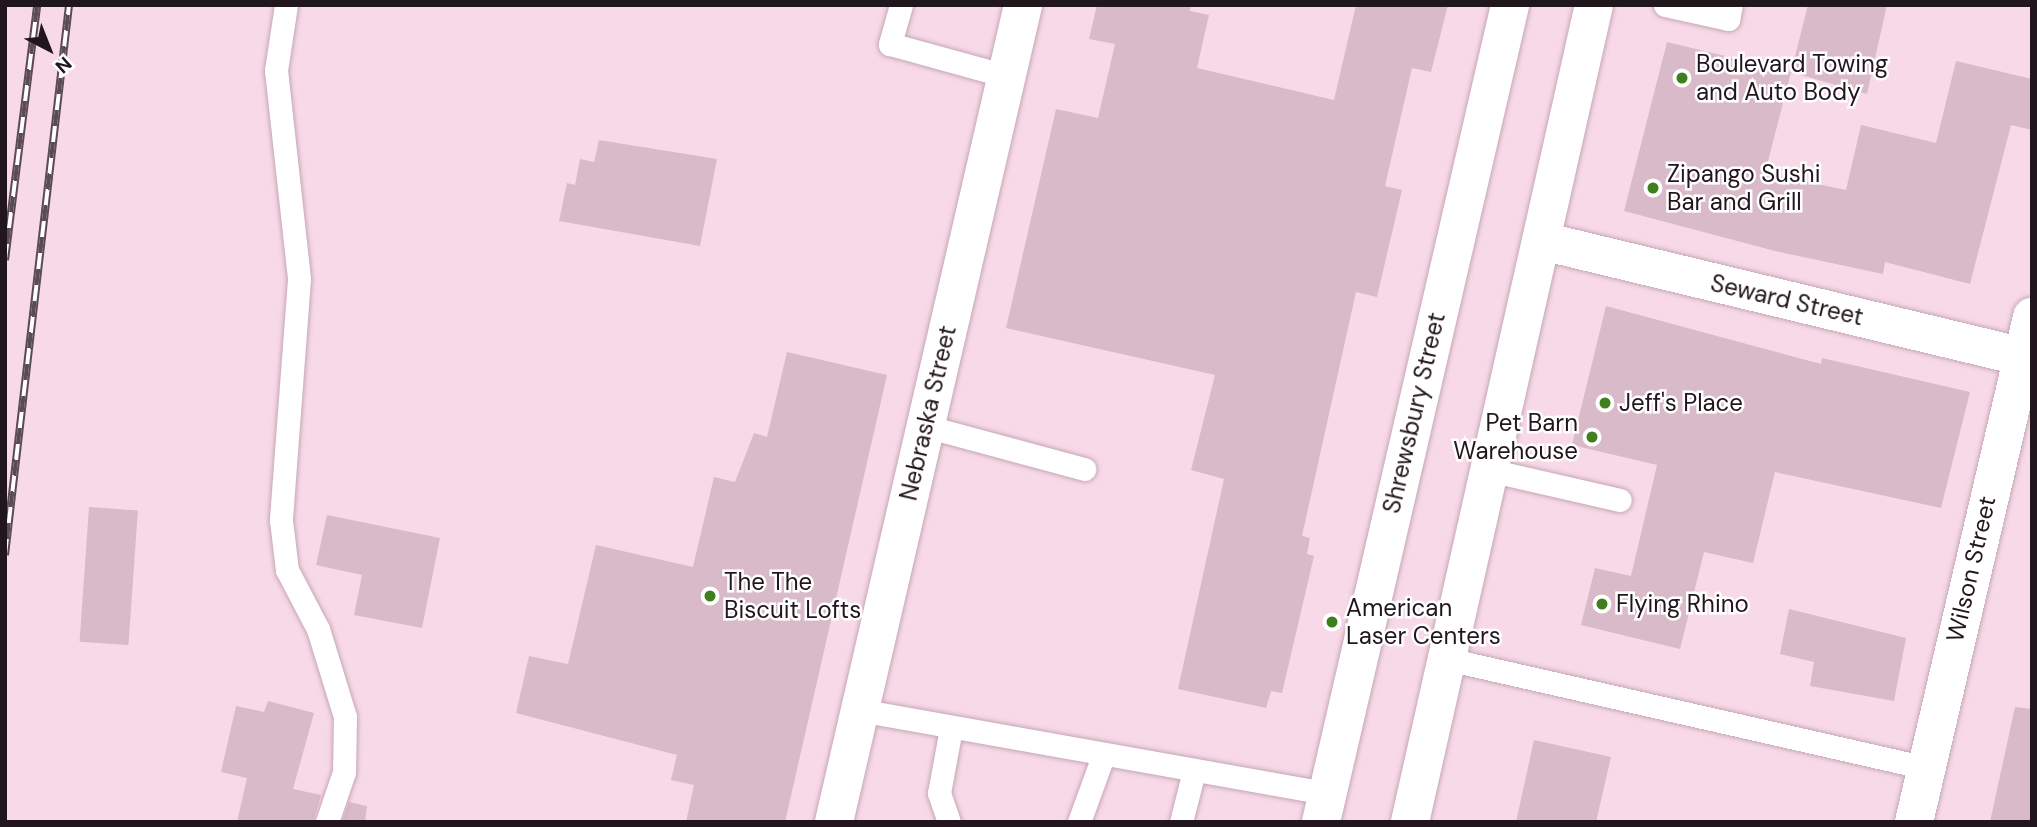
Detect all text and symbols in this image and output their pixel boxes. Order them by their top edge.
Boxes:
north arrow [14,14,84,84]
place label: Boulevard Towing and Auto Body [1696,50,1888,106]
text: N [50,51,77,79]
marker: Boulevard Towing and Auto Body [1674,70,1690,86]
place label: Zipango Sushi Bar and Grill [1667,160,1820,216]
marker: Zipango Sushi Bar and Grill [1645,180,1661,196]
street label: Seward Street [1708,268,1866,332]
street label: Shrewsbury Street [1377,310,1451,516]
street label: Nebraska Street [894,323,962,503]
place label: Jeff's Place [1619,389,1743,417]
marker: Jeff's Place [1597,395,1613,411]
place label: Pet Barn Warehouse [1453,409,1578,465]
marker: Pet Barn Warehouse [1584,429,1600,445]
street label: Wilson Street [1940,493,2002,645]
place label: The The Biscuit Lofts [724,568,861,624]
marker: The The Biscuit Lofts [702,588,718,604]
place label: Flying Rhino [1616,590,1749,618]
place label: American Laser Centers [1346,594,1501,650]
marker: Flying Rhino [1594,596,1610,612]
marker: American Laser Centers [1324,614,1340,630]

